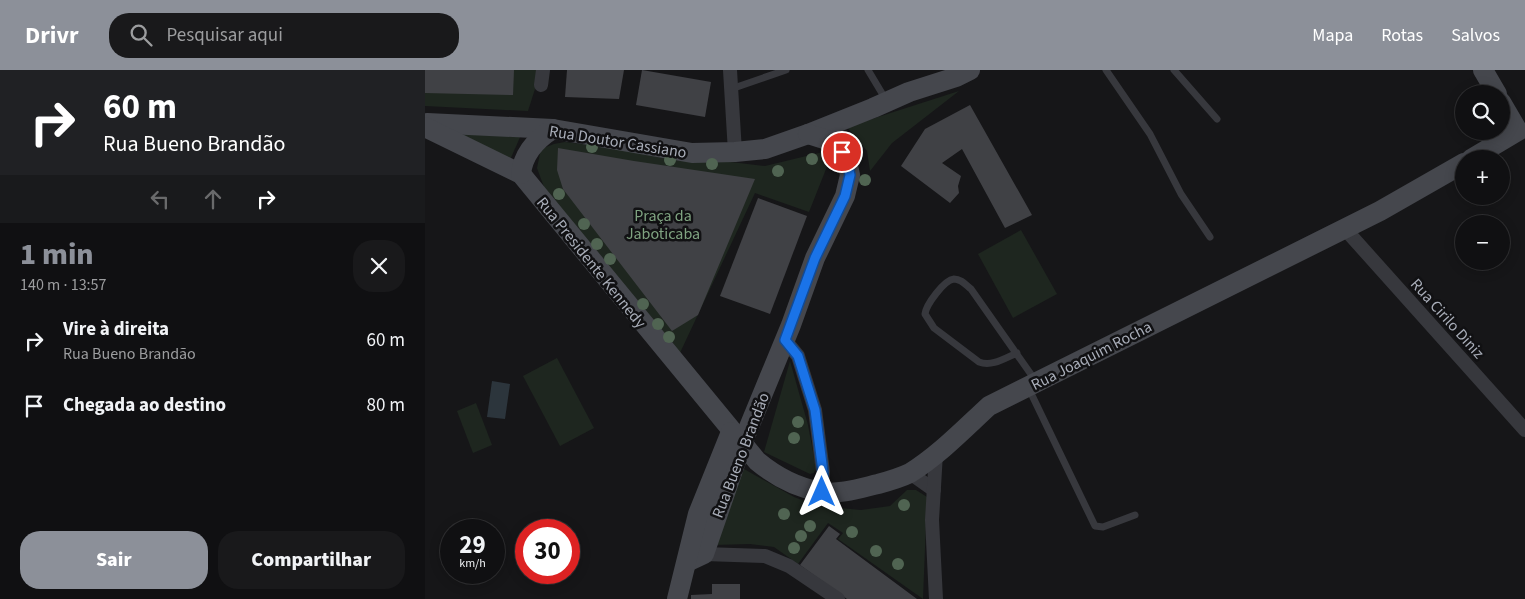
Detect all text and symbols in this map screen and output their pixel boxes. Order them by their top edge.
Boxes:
search box [109,13,459,58]
text: Drivr [25,18,79,53]
icon: search [127,21,155,49]
text: Pesquisar aqui [167,22,283,49]
text: Mapa [1312,23,1353,48]
text: Rotas [1381,23,1423,48]
text: Salvos [1451,23,1500,48]
text: 60 m [103,82,177,132]
map controls [1455,85,1510,270]
button: search [1455,85,1510,140]
icon: right [20,90,85,155]
street label: Rua Doutor Cassiano [548,120,688,164]
text: Rua Bueno Brandão [103,128,286,160]
pin [821,131,863,173]
icon: arrive [828,138,856,166]
button: + [1455,150,1510,205]
icon: left [146,185,174,213]
icon: ahead [199,185,227,213]
icon: right [252,185,280,213]
street label: Rua Presidente Kennedy [531,192,651,333]
park label: Praça da Jaboticaba [626,205,700,245]
button: − [1455,215,1510,270]
text: 1 min [20,233,94,276]
button: close [353,240,405,292]
text: 140 m · 13:57 [20,274,107,296]
street label: Rua Cirilo Diniz [1405,274,1489,364]
text: Vire à direita [63,316,169,343]
street label: Rua Joaquim Rocha [1027,316,1156,396]
icon: right [20,327,48,355]
text: 60 m [367,327,405,354]
text: Rua Bueno Brandão [63,343,196,365]
street label: Rua Bueno Brandão [707,389,775,521]
icon: arrive [20,392,48,420]
text: Chegada ao destino [63,392,226,419]
text: 80 m [367,392,405,419]
position arrow [795,465,847,517]
speed limit sign: 30 [515,519,580,584]
text: 29 [459,527,486,563]
button: Sair [20,531,208,589]
button: Compartilhar [218,531,405,589]
text: km/h [459,555,486,572]

